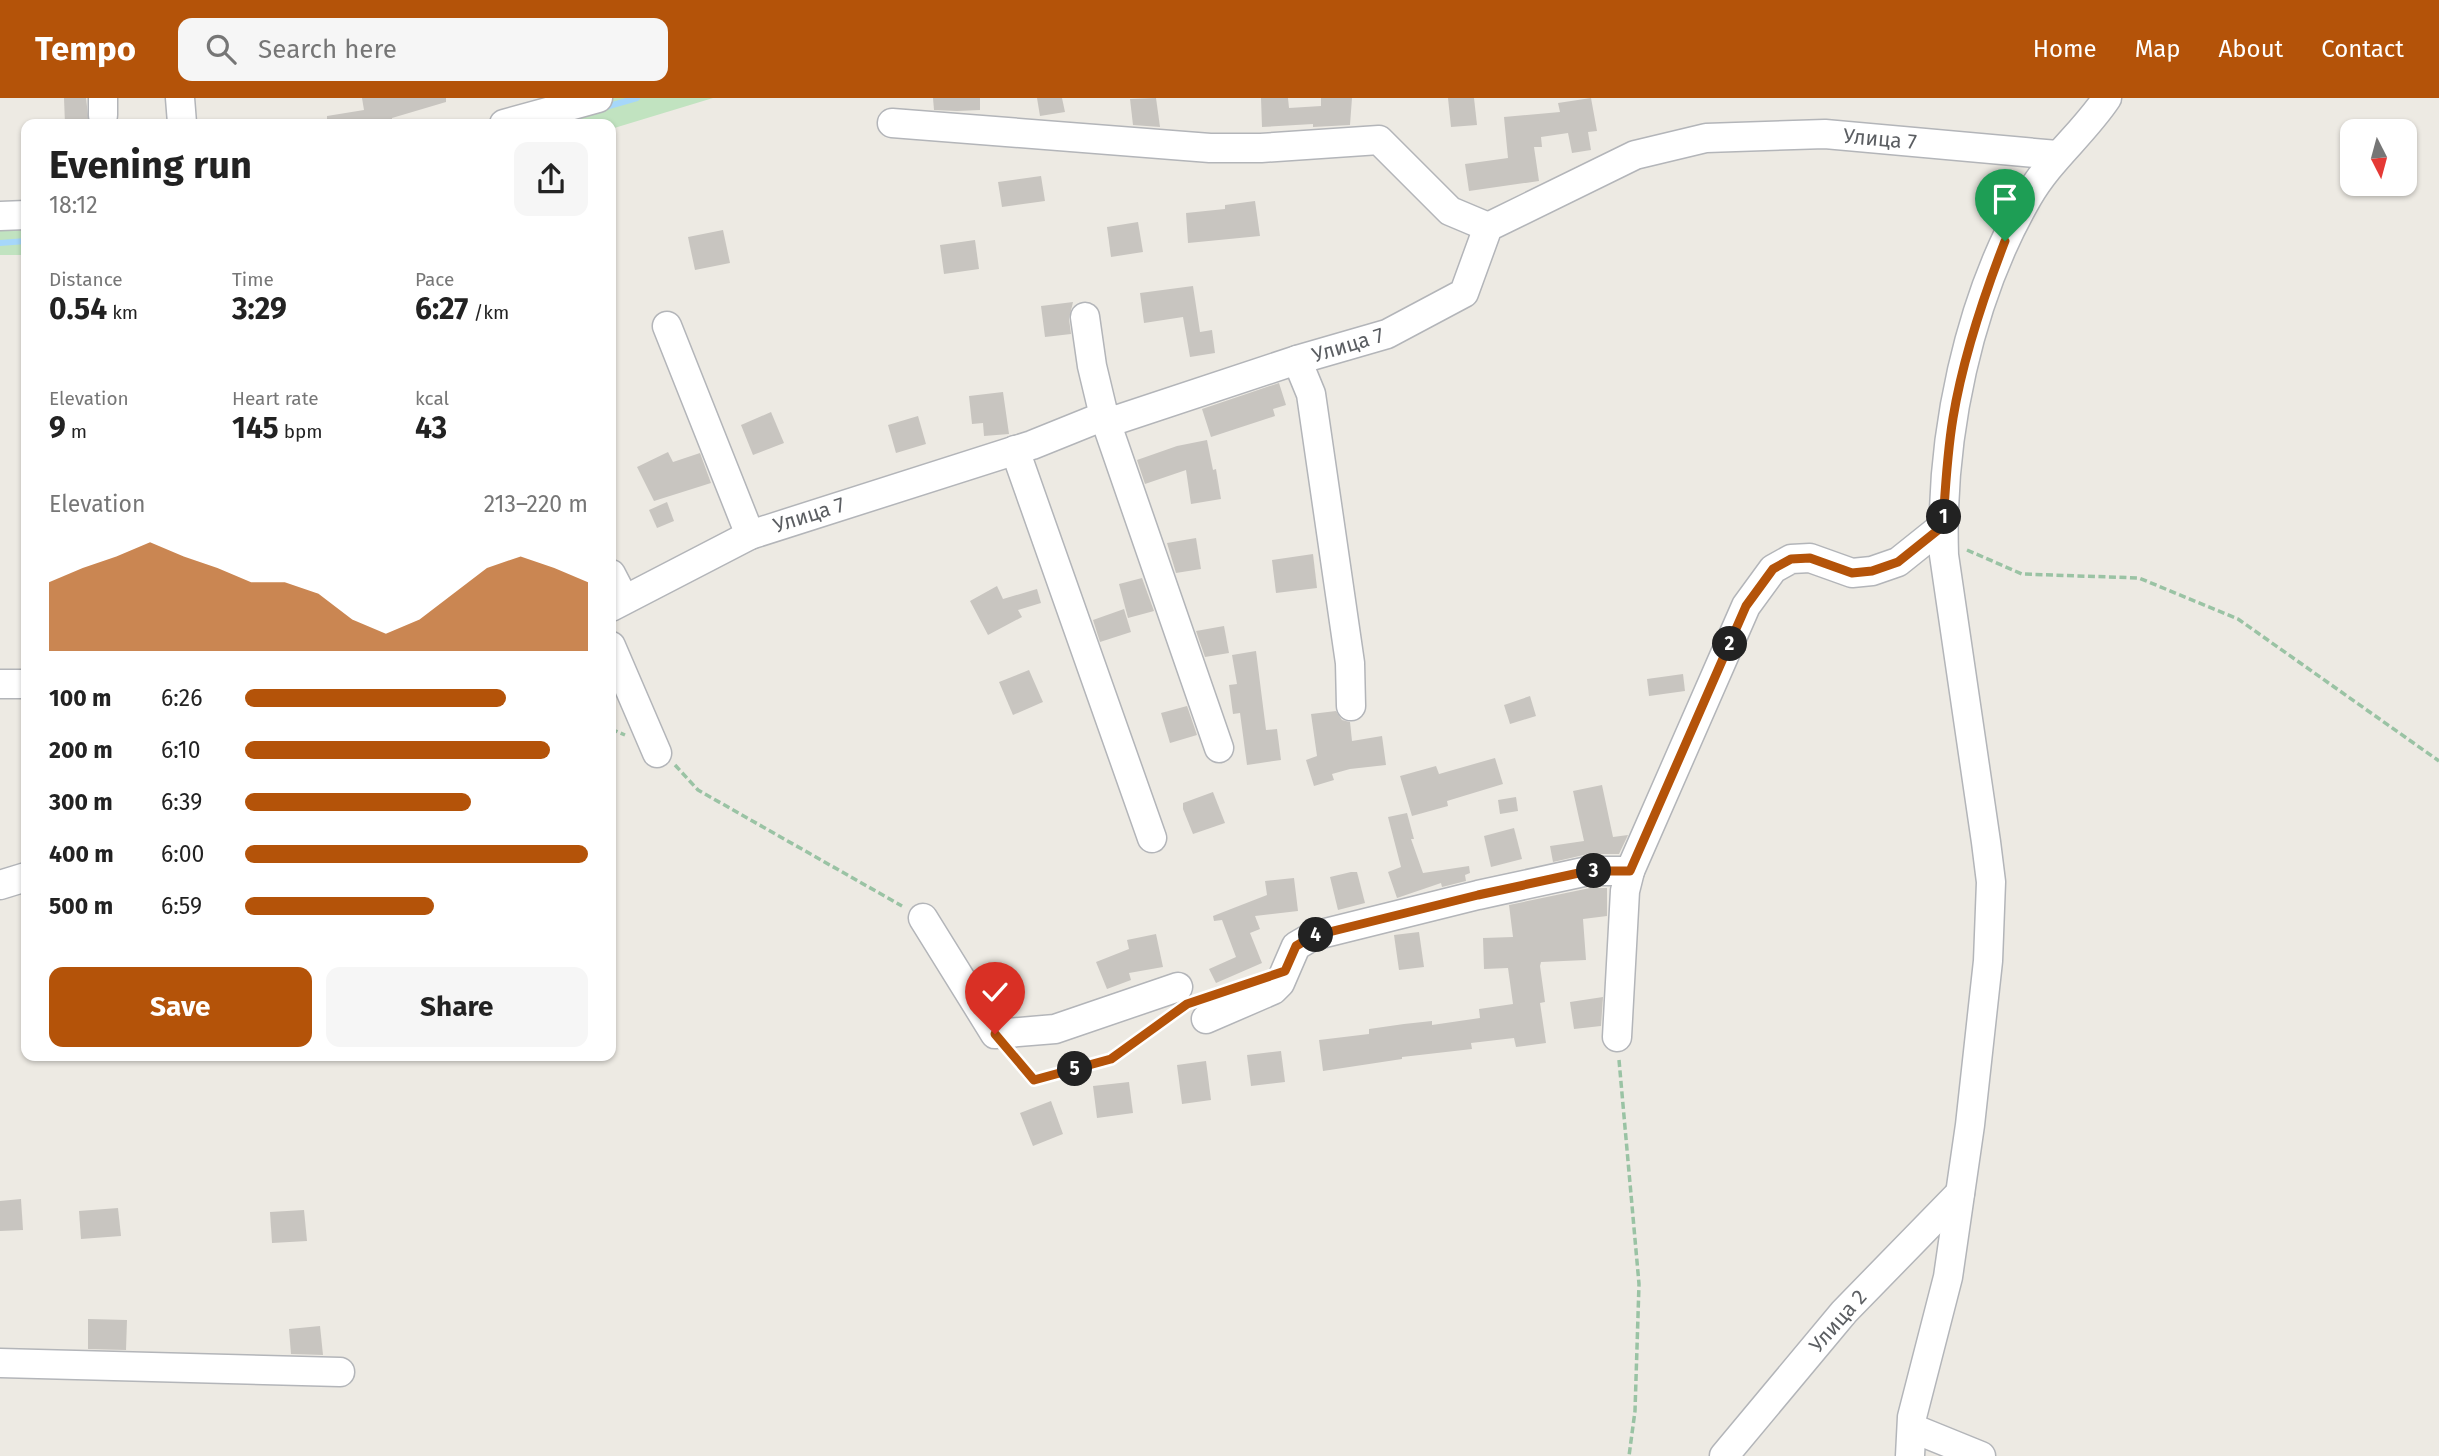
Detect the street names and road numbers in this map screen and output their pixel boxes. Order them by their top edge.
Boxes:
street label: Улица 7 [1842,123,1918,155]
street label: Улица 7 [1309,322,1387,368]
street label: Улица 7 [770,491,848,539]
street label: Улица 2 [1804,1284,1872,1358]

